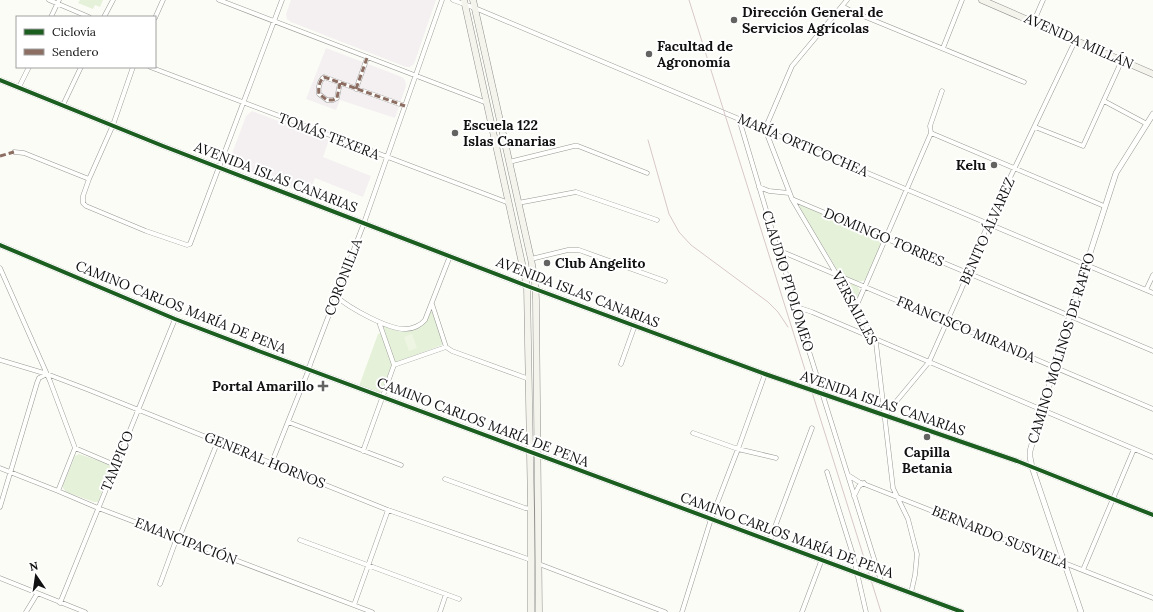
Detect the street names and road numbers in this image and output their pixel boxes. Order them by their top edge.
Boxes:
street label: AVENIDA MILLÁN [1021,8,1137,73]
street label: TOMÁS TEXERA [276,108,382,164]
street label: MARÍA ORTICOCHEA [735,109,871,181]
street label: AVENIDA ISLAS CANARIAS [191,137,360,217]
street label: BENITO ÁLVAREZ [955,175,1019,287]
street label: DOMINGO TORRES [821,203,947,271]
street label: CLAUDIO PTOLOMEO [758,208,818,354]
street label: CORONILLA [320,236,366,318]
street label: CAMINO MOLINOS DE RAFFO [1023,250,1099,446]
street label: AVENIDA ISLAS CANARIAS [493,252,662,332]
street label: CAMINO CARLOS MARÍA DE PENA [73,256,289,358]
street label: VERSAILLES [828,267,882,348]
street label: FRANCISCO MIRANDA [894,292,1038,366]
street label: AVENIDA ISLAS CANARIAS [797,366,968,440]
street label: CAMINO CARLOS MARÍA DE PENA [374,373,592,471]
street label: GENERAL HORNOS [202,427,328,493]
street label: TAMPICO [97,428,137,494]
street label: CAMINO CARLOS MARÍA DE PENA [678,488,896,582]
street label: BERNARDO SUSVIELA [929,501,1071,573]
street label: EMANCIPACIÓN [132,513,240,569]

